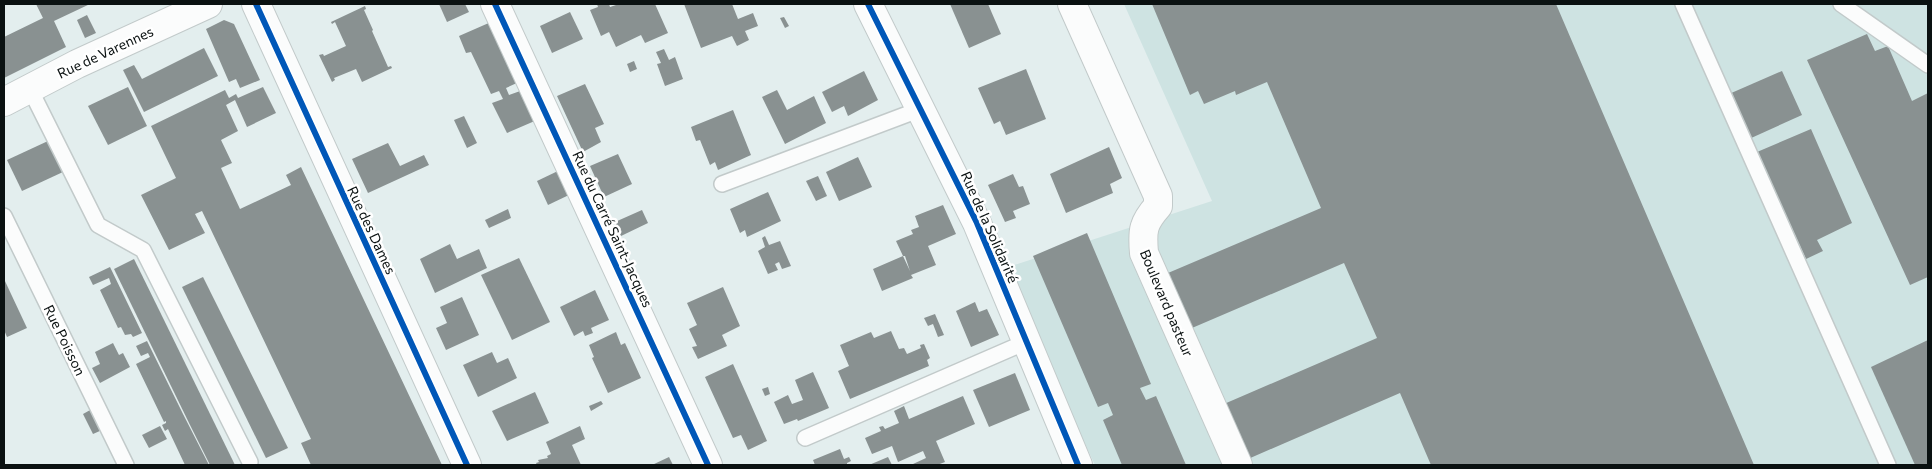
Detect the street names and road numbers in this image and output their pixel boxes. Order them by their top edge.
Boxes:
street label: Rue de Varennes [54,22,156,82]
street label: Rue du Carré Saint-Jacques [569,148,657,310]
street label: Rue de la Solidarité [958,169,1022,285]
street label: Rue des Dames [344,183,400,277]
street label: Boulevard pasteur [1137,247,1197,360]
street label: Rue Poisson [41,302,89,378]

